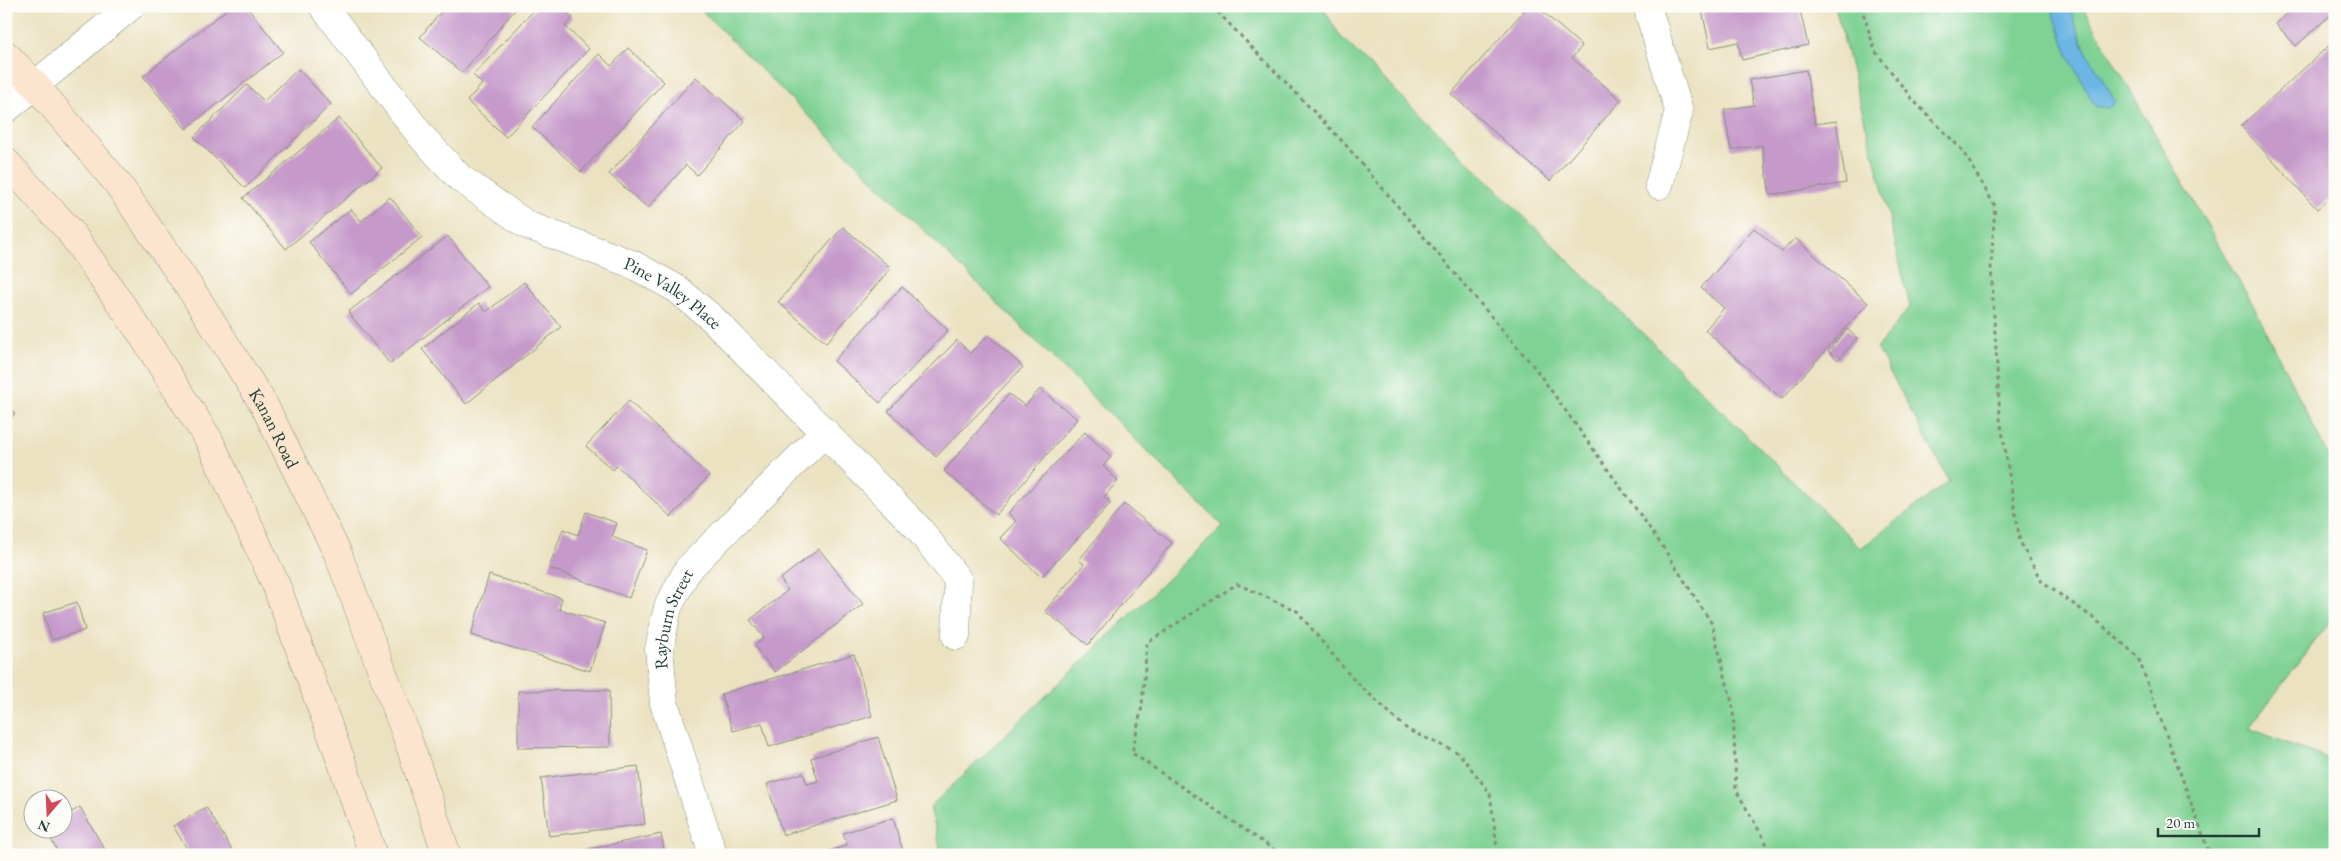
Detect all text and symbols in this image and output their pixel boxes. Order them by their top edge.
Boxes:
street label: Pine Valley Place [621,251,728,333]
street label: Kanan Road [244,383,305,472]
street label: Rayburn Street [648,564,698,671]
north arrow [22,788,72,838]
scale bar [2158,806,2260,838]
text: 20 m [2166,813,2195,832]
text: N [35,816,52,837]

